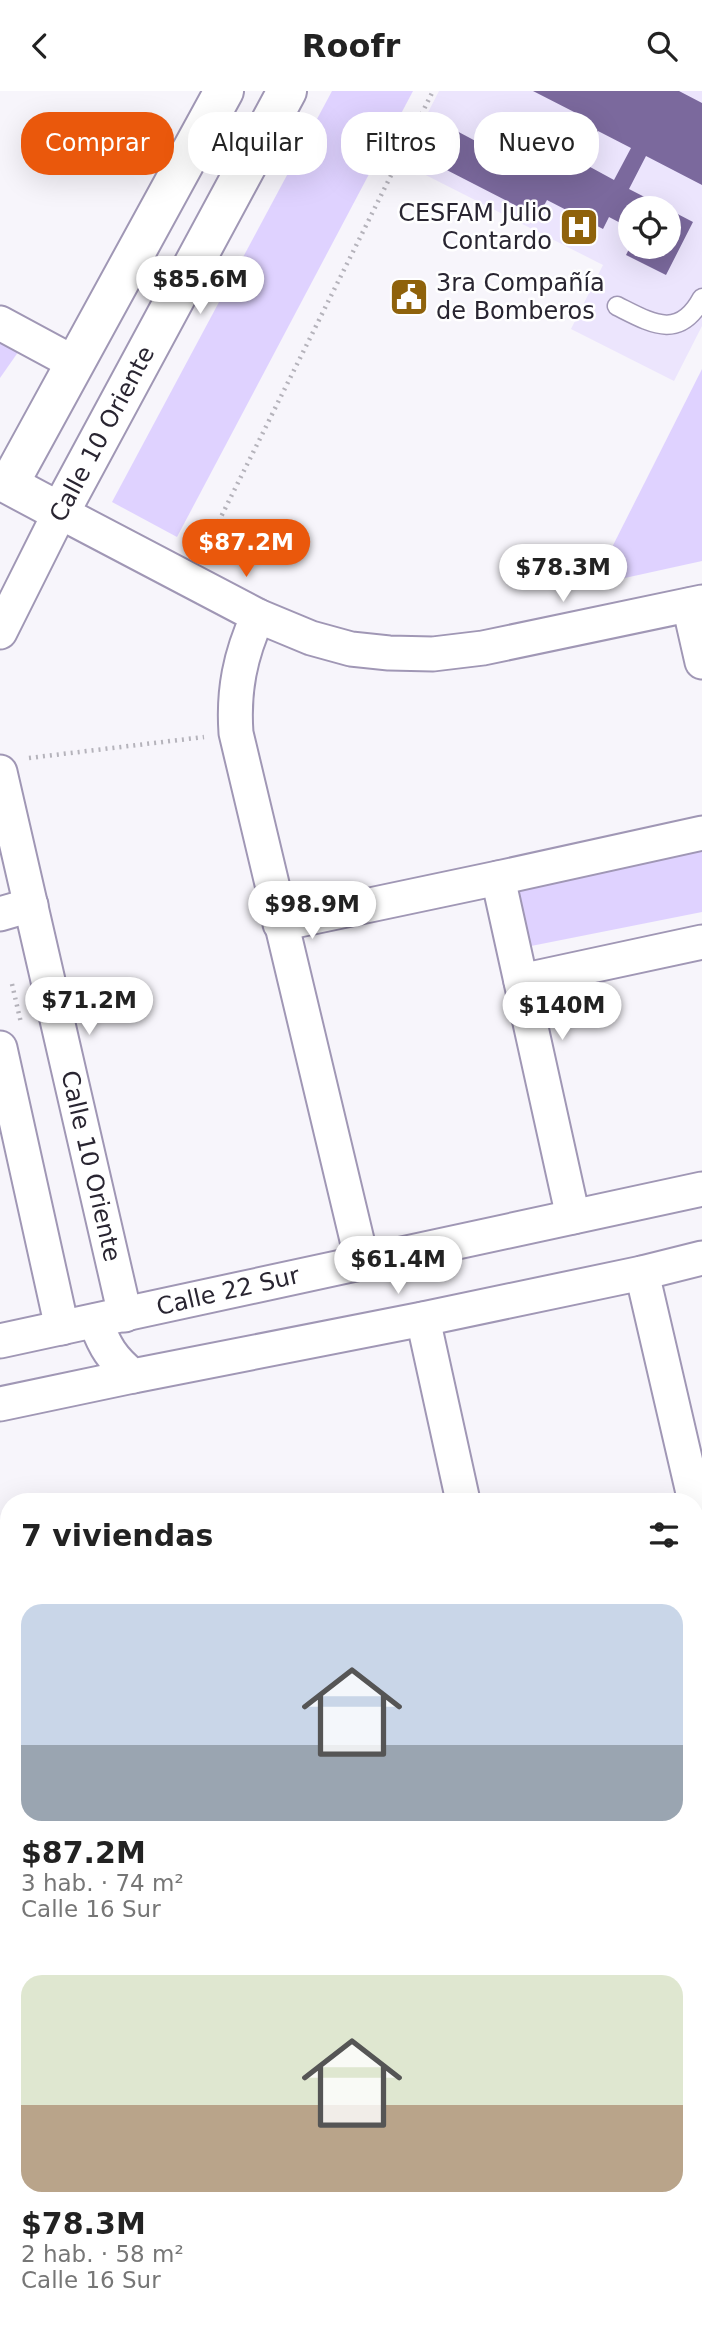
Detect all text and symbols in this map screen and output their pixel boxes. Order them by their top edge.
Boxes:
icon: back [21,27,59,65]
text: Roofr [302,27,400,65]
icon: search [643,27,681,65]
chip: Comprar [21,112,174,175]
chip: Alquilar [188,112,327,175]
chip: Filtros [341,112,460,175]
chip: Nuevo [474,112,599,175]
map controls [618,196,681,259]
button: locate [618,196,681,259]
place label: CESFAM Julio Contardo [398,199,552,255]
hospital icon: CESFAM Julio Contardo [558,206,600,248]
pin: $85.6M [143,257,257,316]
text: $85.6M [152,266,248,292]
place label: 3ra Compañía de Bomberos [436,269,605,325]
public building icon: 3ra Compañía de Bomberos [388,276,430,318]
street label: Calle 10 Oriente [44,341,160,527]
pin: $87.2M [189,519,303,579]
text: $87.2M [198,529,294,555]
pin: $78.3M [506,545,620,604]
text: $78.3M [515,554,611,580]
pin: $98.9M [255,881,369,941]
text: $98.9M [264,891,360,917]
pin: $71.2M [32,977,146,1037]
pin: $140M [513,983,611,1042]
text: $71.2M [41,987,137,1013]
text: $140M [519,992,605,1018]
street label: Calle 10 Oriente [55,1068,127,1264]
pin: $61.4M [341,1237,455,1296]
text: $61.4M [350,1246,446,1272]
street label: Calle 22 Sur [154,1261,302,1321]
icon: filters [645,1516,683,1554]
text: 7 viviendas [21,1518,213,1553]
icon: home [289,1649,415,1775]
text: $87.2M [21,1835,146,1870]
text: 3 hab. · 74 m² [21,1870,184,1896]
text: Calle 16 Sur [21,1896,161,1922]
icon: home [289,2020,415,2146]
text: $78.3M [21,2206,146,2241]
text: 2 hab. · 58 m² [21,2241,184,2267]
text: Calle 16 Sur [21,2267,161,2293]

